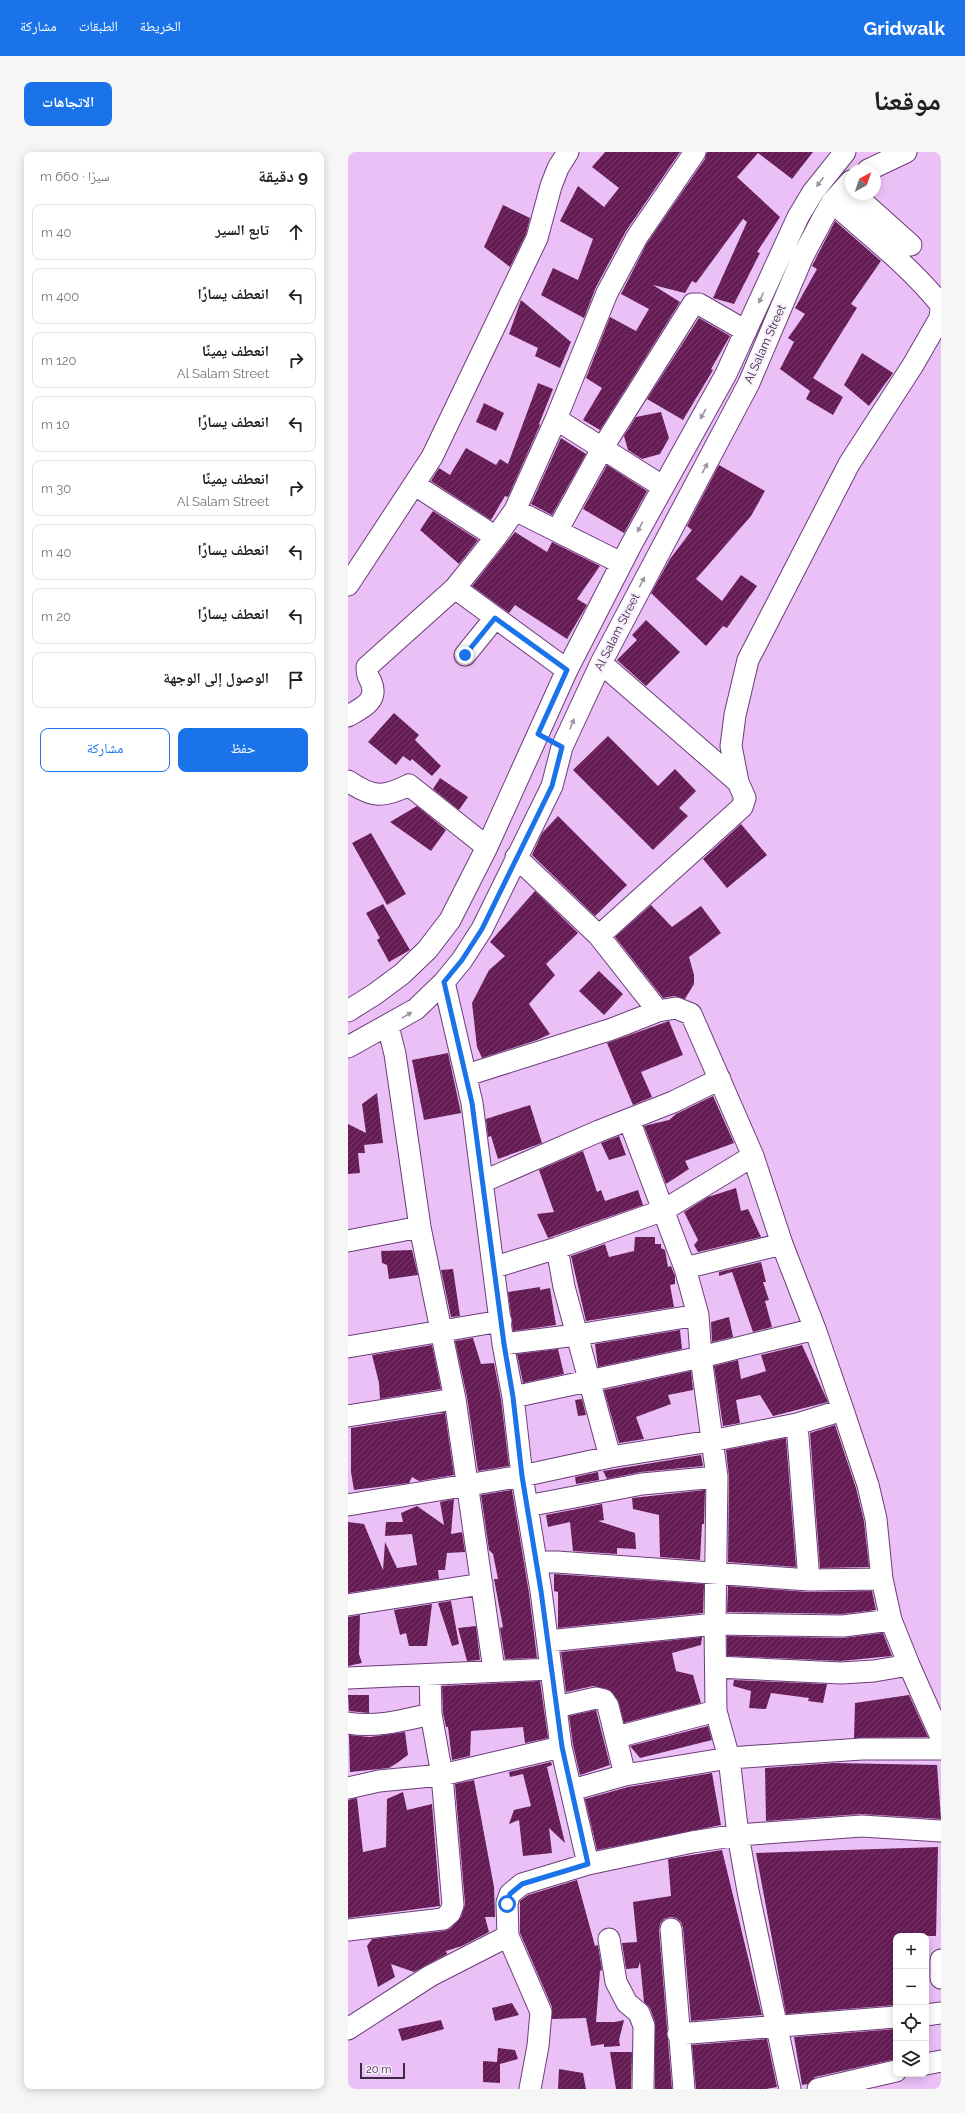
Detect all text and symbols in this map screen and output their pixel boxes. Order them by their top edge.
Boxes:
text: Gridwalk [864,17,945,39]
text: مشاركة [20,18,57,34]
text: الطبقات [79,18,118,34]
text: الخريطة [140,18,181,34]
button: الاتجاهات [24,82,112,126]
text: موقعنا [873,84,941,117]
north arrow [845,164,881,200]
text: 9 دقيقة [258,166,308,186]
text: سيرًا · 660 m [40,169,110,184]
one-way arrow [816,177,825,188]
text: تابع السير [215,221,269,239]
icon: ahead [285,221,307,243]
text: 40 m [41,225,71,240]
text: انعطف يسارًا [197,285,269,303]
icon: left [285,285,307,307]
text: 400 m [41,289,79,304]
one-way arrow [758,292,764,303]
street label: Al Salam Street [741,302,789,386]
text: انعطف يمينًا [202,342,269,360]
icon: right [285,349,307,371]
text: 120 m [41,353,77,368]
text: Al Salam Street [177,366,269,381]
one-way arrow [700,408,707,420]
text: انعطف يسارًا [197,413,269,431]
icon: left [285,413,307,435]
text: 10 m [41,417,70,432]
one-way arrow [701,462,708,474]
text: انعطف يمينًا [202,470,269,488]
icon: right [285,477,307,499]
text: 30 m [41,481,71,496]
text: Al Salam Street [177,494,269,509]
one-way arrow [637,522,643,533]
text: انعطف يسارًا [197,541,269,559]
icon: left [285,541,307,563]
text: 40 m [41,545,71,560]
one-way arrow [639,576,646,588]
street label: Al Salam Street [591,591,643,673]
text: انعطف يسارًا [197,605,269,623]
icon: left [285,605,307,627]
text: 20 m [41,609,71,624]
route end [456,646,474,664]
text: الوصول إلى الوجهة [163,669,269,687]
icon: arrive [285,669,307,691]
one-way arrow [569,718,575,729]
button: مشاركة [40,728,170,772]
button: حفظ [178,728,308,772]
one-way arrow [401,1011,413,1018]
route start [498,1895,516,1913]
map controls [893,1933,929,2077]
button: + [893,1933,929,1969]
button: − [893,1969,929,2005]
button: locate [893,2005,929,2041]
button: layers [893,2041,929,2077]
scale bar [360,2061,405,2080]
text: 20 m [366,2063,391,2076]

